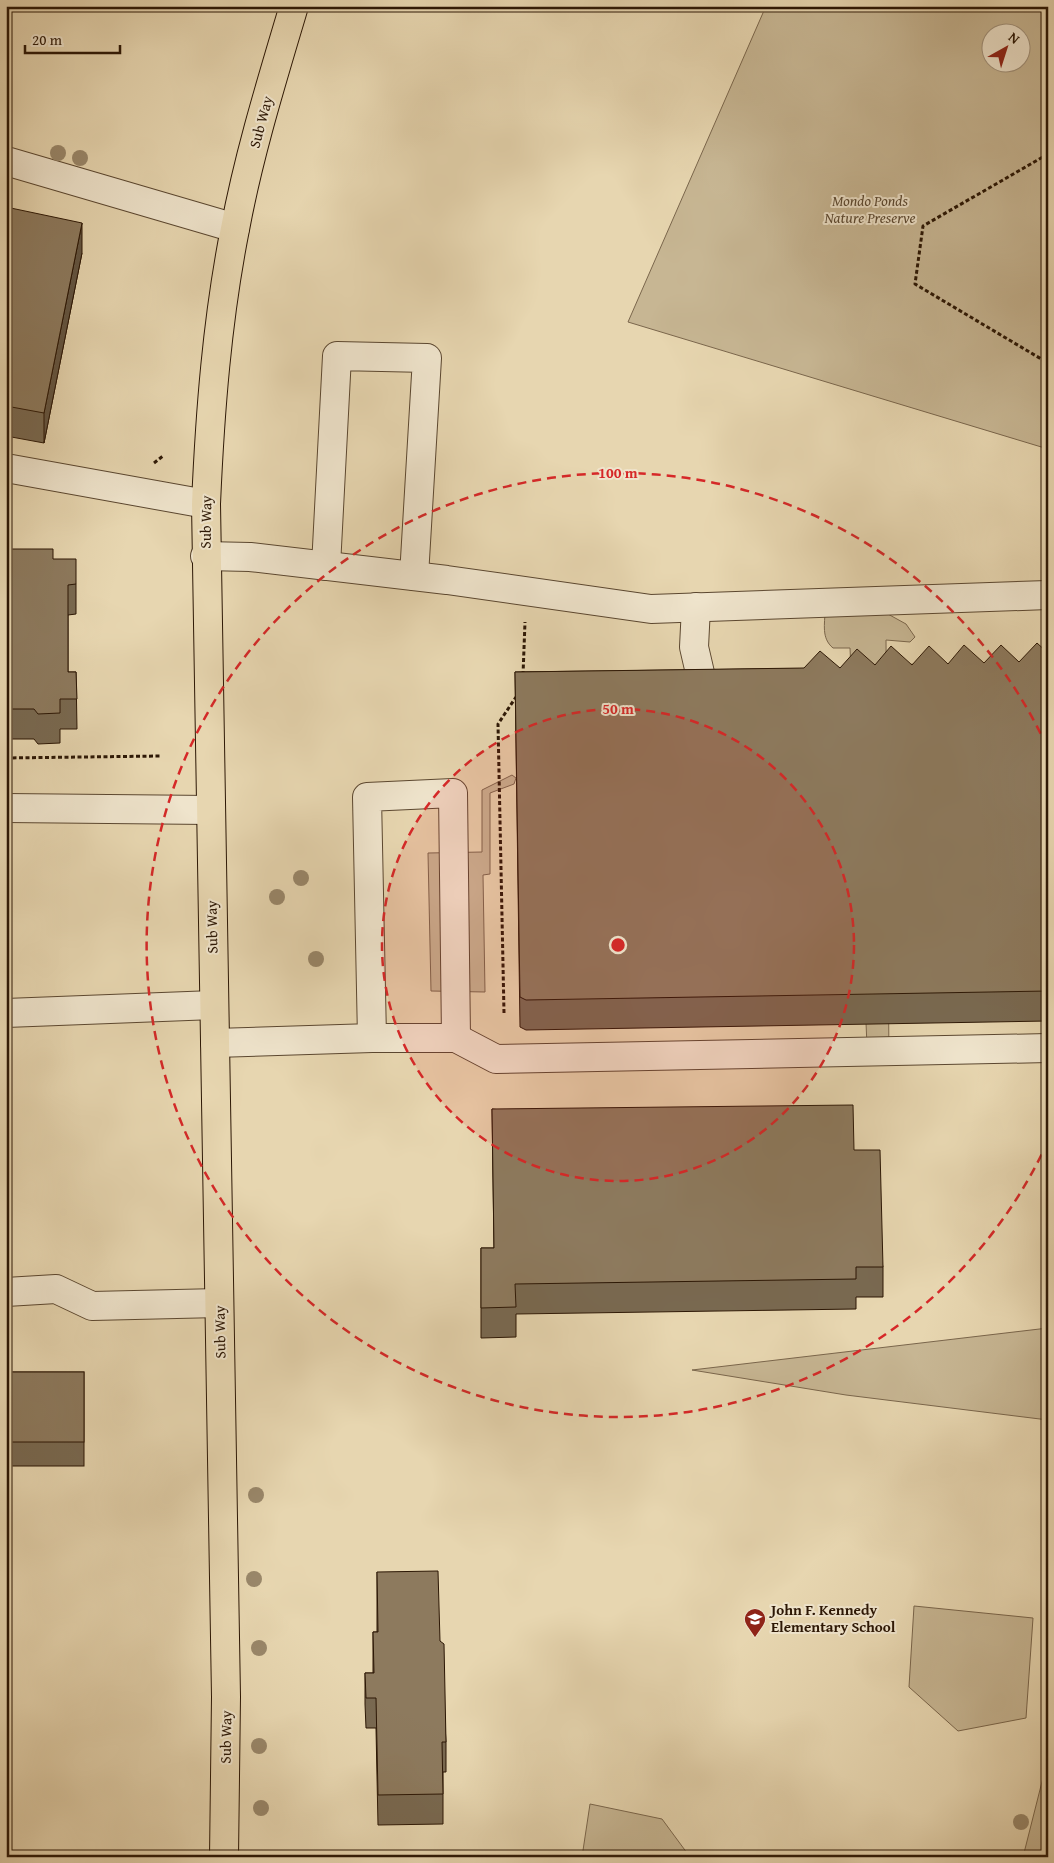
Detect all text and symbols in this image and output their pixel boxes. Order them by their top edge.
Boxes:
scale bar [25,22,120,54]
north arrow [982,22,1032,72]
text: N [1004,27,1025,49]
text: 20 m [32,29,63,50]
street label: Sub Way [243,93,278,150]
park label: Mondo Ponds Nature Preserve [824,190,916,228]
text: 100 m [598,462,638,483]
street label: Sub Way [195,495,216,549]
text: 50 m [602,698,634,719]
street label: Sub Way [201,900,222,954]
centre of rings [609,936,627,954]
street label: Sub Way [209,1305,230,1359]
place label: John F. Kennedy Elementary School [768,1599,896,1637]
school or university icon: John F. Kennedy Elementary School [743,1607,767,1638]
street label: Sub Way [215,1710,236,1764]

